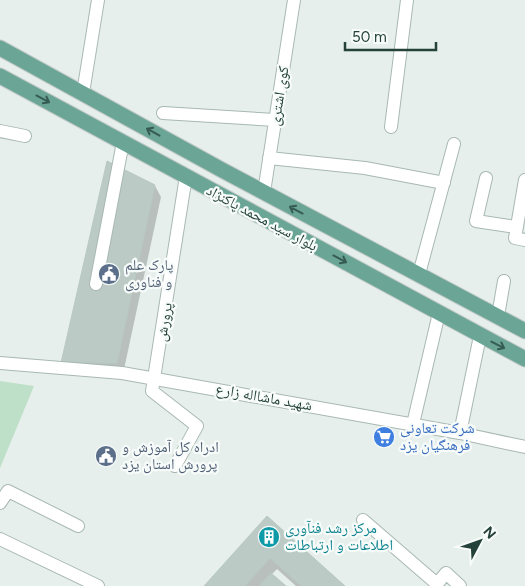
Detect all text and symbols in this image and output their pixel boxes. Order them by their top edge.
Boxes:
scale bar [345,20,436,52]
text: 50 m [352,28,387,46]
street label: کوی اشتری [265,65,294,127]
one-way arrow [35,95,50,104]
one-way arrow [147,127,161,137]
street label: بلوار سید محمد پاکنژاد [203,181,321,255]
one-way arrow [290,204,304,214]
one-way arrow [332,255,347,265]
place label: پارک علم و فناوری [125,256,173,292]
public building icon: پارک علم و فناوری [97,262,121,286]
street label: پرورش [152,301,177,343]
one-way arrow [490,341,505,350]
street label: شهید ماشااله زارع [214,380,314,415]
place label: شرکت تعاونی فرهنگیان یزد [400,419,475,455]
supermarket icon: شرکت تعاونی فرهنگیان یزد [372,425,396,449]
place label: ادراه کل آموزش و پرورش استان یزد [122,438,219,474]
public building icon: ادراه کل آموزش و پرورش استان یزد [94,444,118,468]
north arrow [455,516,505,566]
place label: مرکز رشد فنآوری اطلاعات و ارتباطات [285,519,393,554]
text: N [479,523,499,542]
building icon: مرکز رشد فنآوری اطلاعات و ارتباطات [257,525,281,549]

